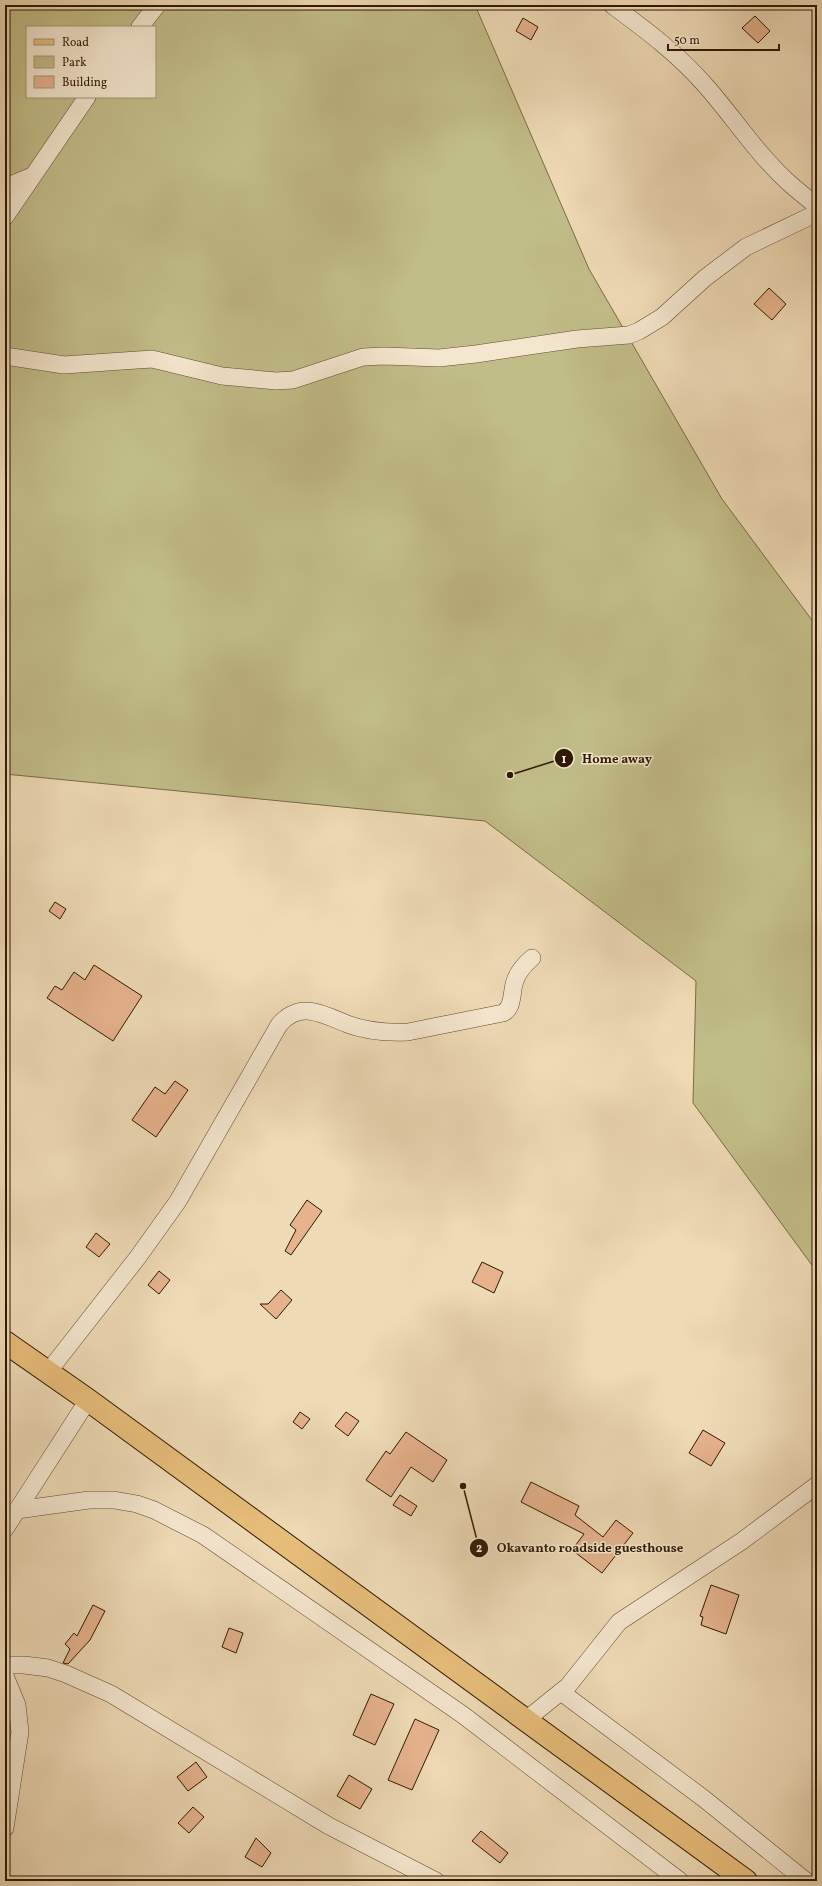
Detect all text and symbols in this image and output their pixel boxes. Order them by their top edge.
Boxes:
legend [26,26,156,98]
scale bar [668,26,779,52]
text: 50 m [674,33,700,49]
text: Road [62,35,89,51]
text: Park [62,55,87,71]
text: Building [62,75,107,91]
callout: Home away [554,746,660,771]
text: Home away [582,751,653,769]
text: 1 [562,752,567,768]
callout: Okavanto roadside guesthouse [469,1535,691,1560]
text: Okavanto roadside guesthouse [497,1540,684,1558]
text: 2 [476,1541,482,1557]

